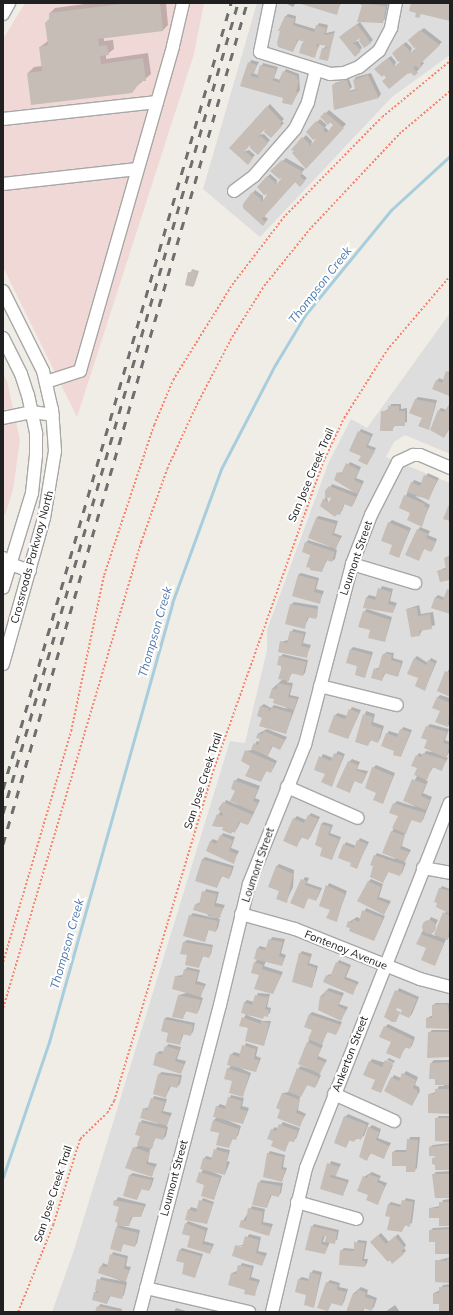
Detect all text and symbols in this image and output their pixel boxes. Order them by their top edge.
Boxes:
water label: Thompson Creek [286,244,354,326]
street label: San Jose Creek Trail [285,426,337,524]
street label: Crossroads Parkway North [8,489,56,625]
street label: Loumont Street [337,519,375,597]
water label: Thompson Creek [135,585,175,679]
street label: San Jose Creek Trail [181,731,225,831]
street label: Loumont Street [239,826,277,904]
water label: Thompson Creek [47,897,87,991]
street label: Fontenoy Avenue [303,927,389,973]
street label: Ankerton Street [329,1014,371,1094]
street label: Loumont Street [158,1139,190,1217]
street label: San Jose Creek Trail [31,1144,75,1244]

